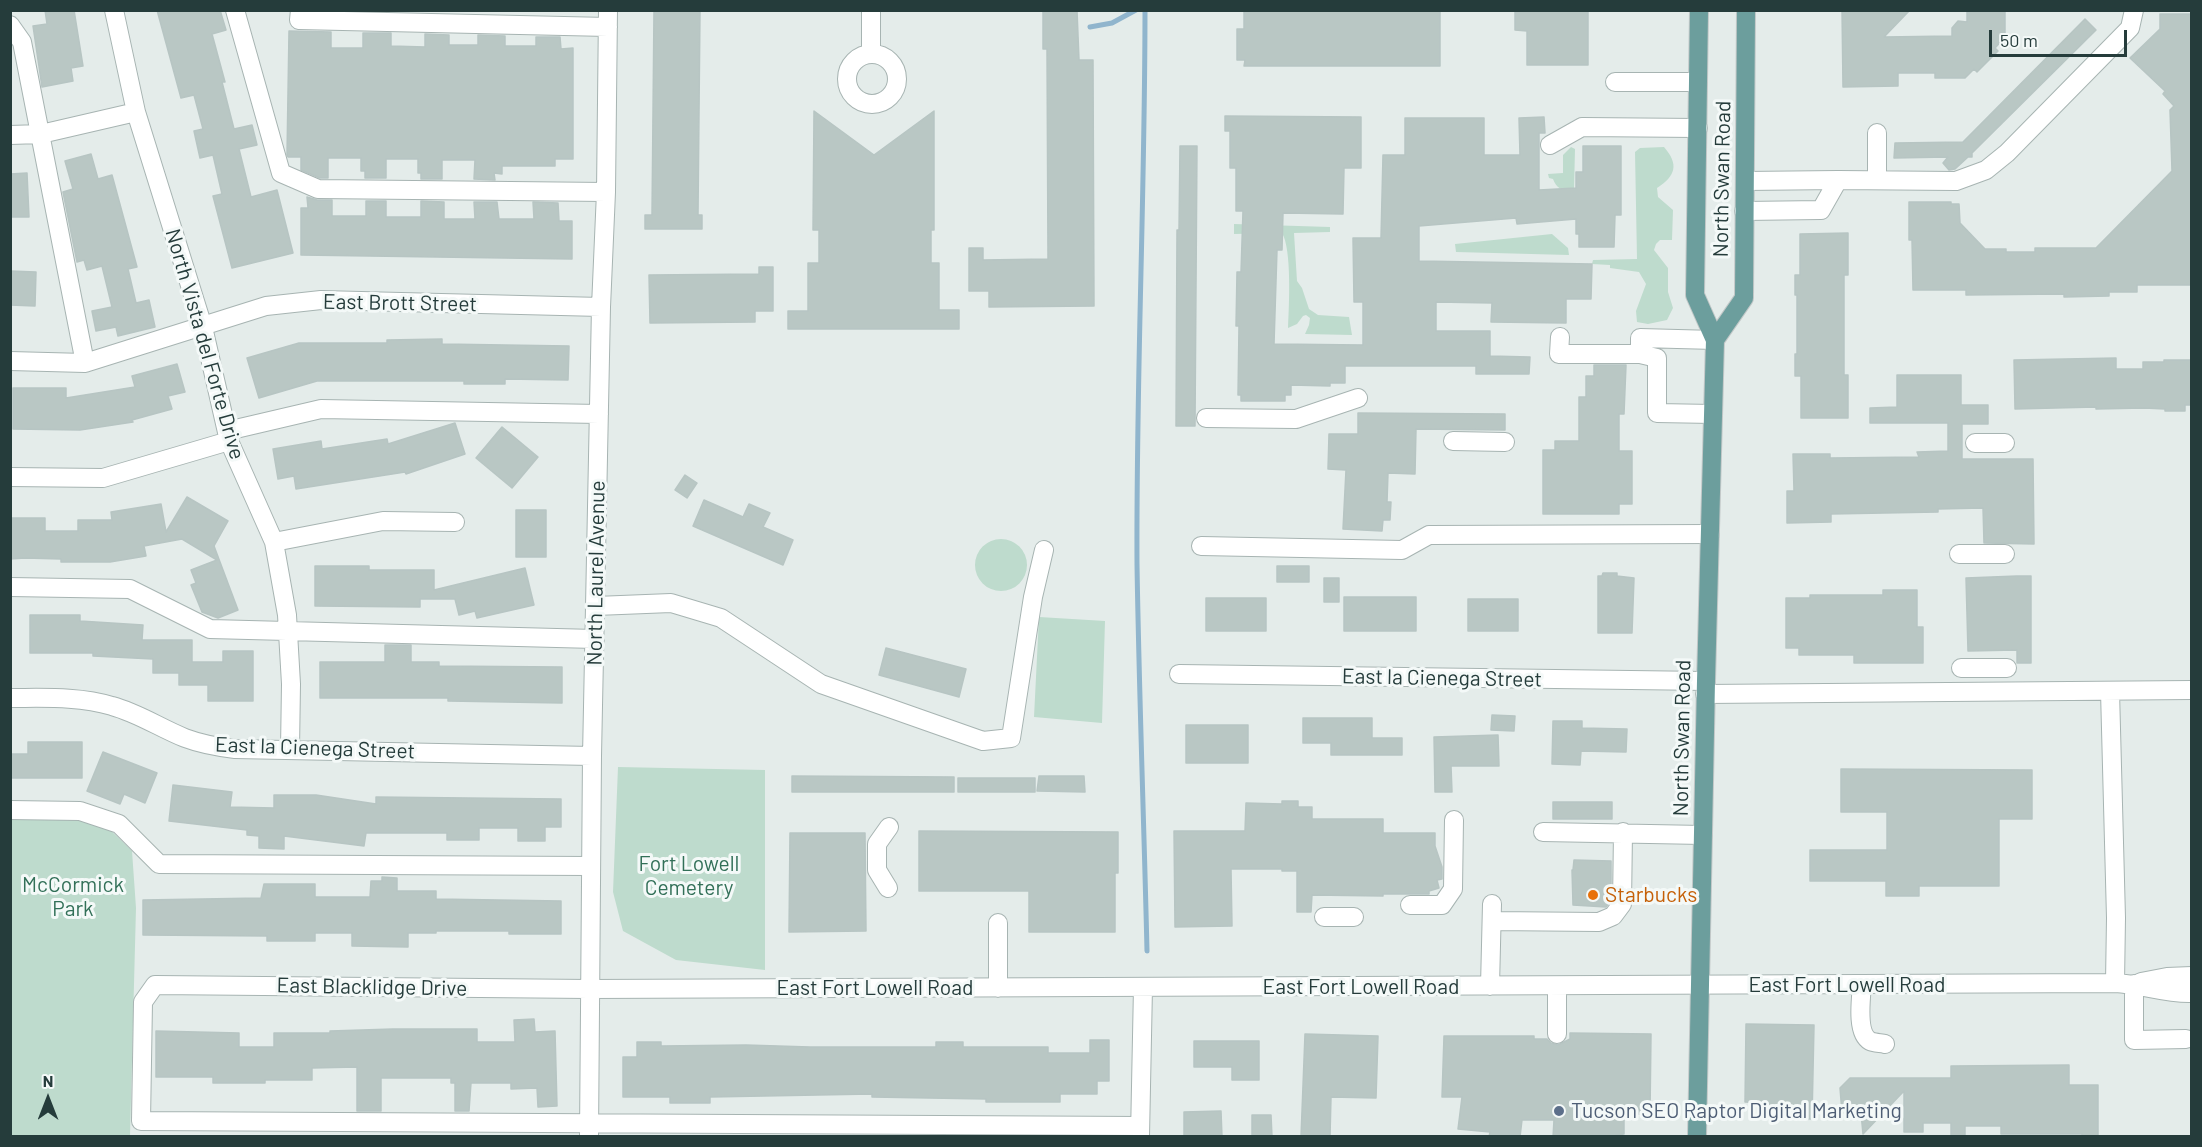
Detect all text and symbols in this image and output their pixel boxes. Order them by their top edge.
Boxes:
scale bar [1992,18,2130,56]
text: 50 m [2000,29,2038,51]
street label: North Swan Road [1708,100,1736,258]
street label: North Vista del Forte Drive [160,226,250,462]
street label: East Brott Street [323,289,477,317]
street label: North Laurel Avenue [582,480,610,666]
street label: North Swan Road [1668,659,1696,817]
street label: East la Cienega Street [1342,664,1542,692]
street label: East la Cienega Street [214,732,416,764]
park label: Fort Lowell Cemetery [639,851,739,901]
park label: McCormick Park [22,872,124,922]
place label: Starbucks [1605,882,1697,908]
marker: Starbucks [1586,888,1600,902]
street label: East Fort Lowell Road [1749,972,1945,998]
street label: East Blacklidge Drive [276,973,468,1001]
street label: East Fort Lowell Road [1263,974,1459,1000]
street label: East Fort Lowell Road [777,975,973,1001]
north arrow [18,1069,78,1129]
text: N [43,1071,53,1090]
place label: Tucson SEO Raptor Digital Marketing [1571,1098,1902,1124]
marker: Tucson SEO Raptor Digital Marketing [1552,1104,1566,1118]

